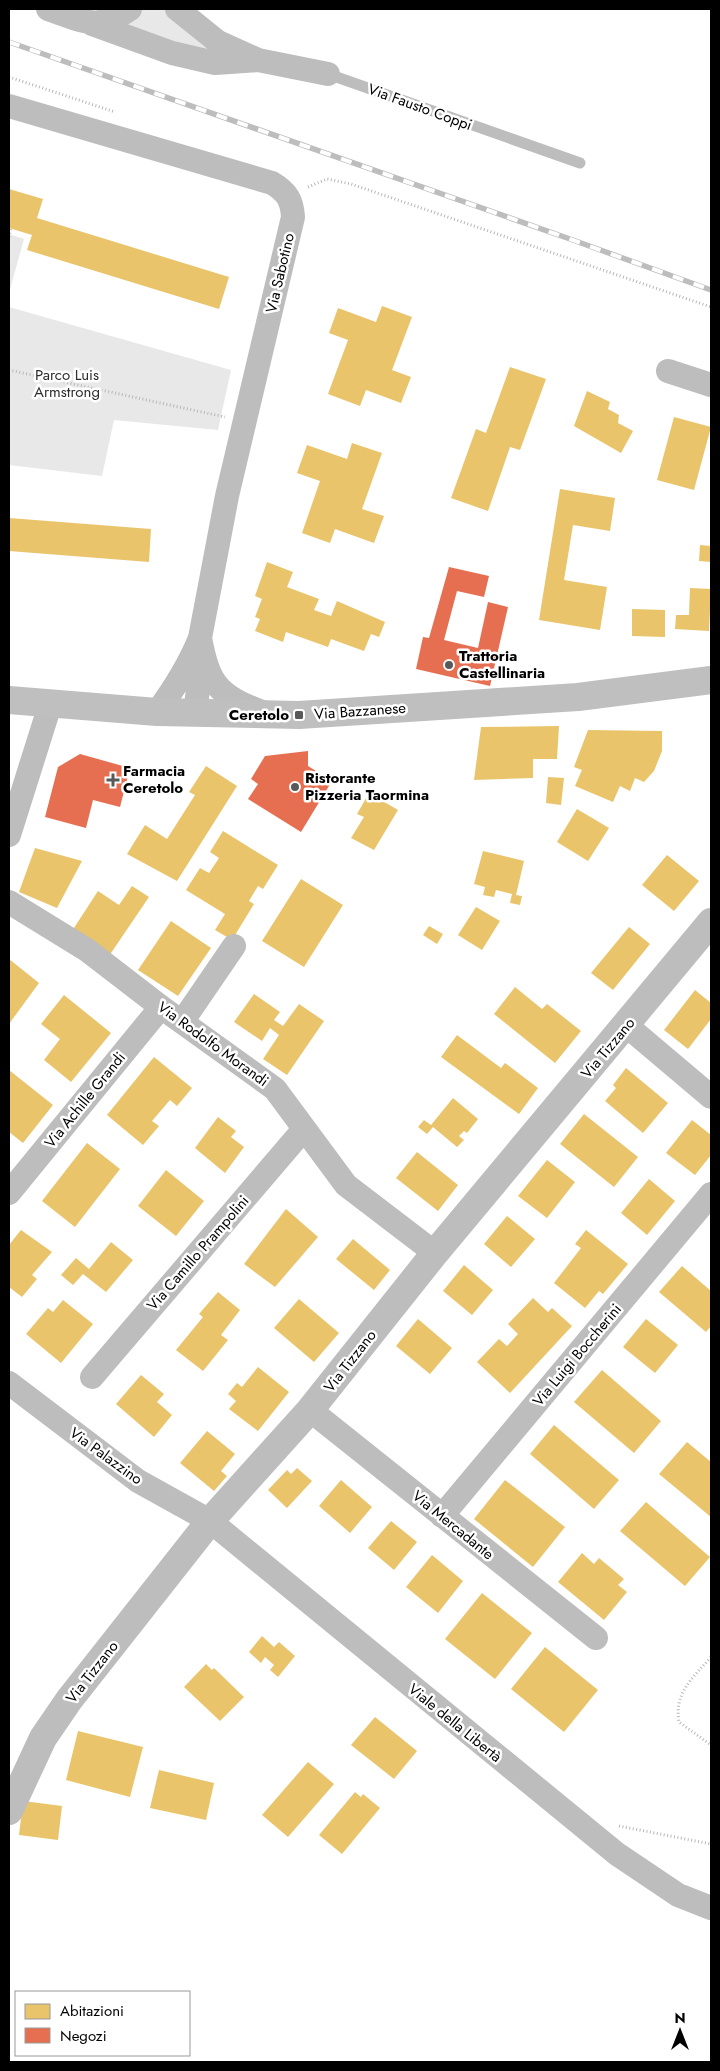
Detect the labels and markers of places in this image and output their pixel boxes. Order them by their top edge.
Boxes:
place label: Trattoria Castellinaria [459,645,545,684]
marker: Trattoria Castellinaria [443,659,455,671]
place label: Ceretolo [229,704,289,726]
marker: Ceretolo [293,709,305,721]
place label: Farmacia Ceretolo [123,760,185,799]
place label: Ristorante Pizzeria Taormina [305,767,429,806]
marker: Farmacia Ceretolo [107,774,119,786]
marker: Ristorante Pizzeria Taormina [289,781,301,793]

